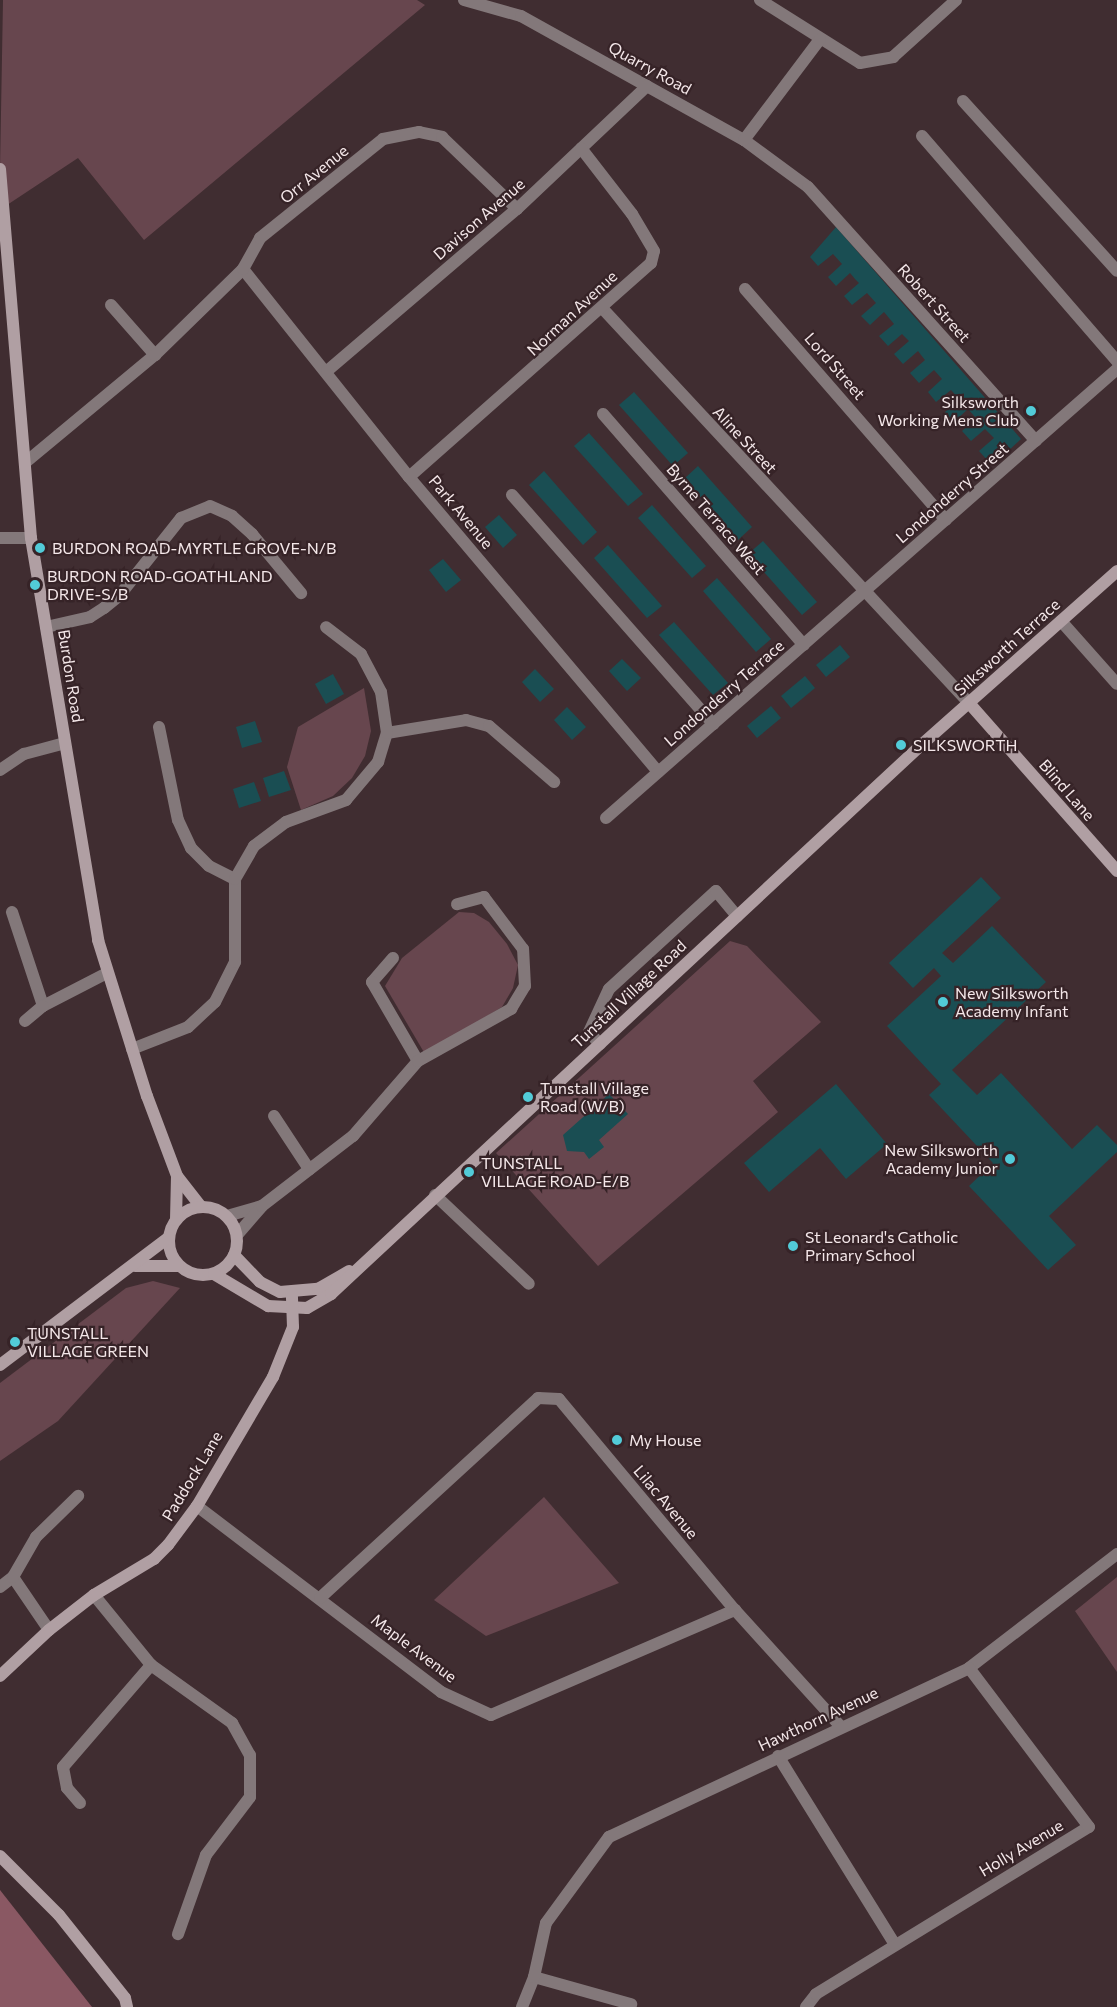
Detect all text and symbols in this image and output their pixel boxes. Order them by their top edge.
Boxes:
street label: Quarry Road [605,37,695,99]
street label: Orr Avenue [276,141,352,207]
street label: Davison Avenue [429,174,529,264]
street label: Robert Street [894,260,974,346]
street label: Norman Avenue [523,266,621,360]
street label: Lord Street [801,329,869,403]
place label: Silksworth Working Mens Club [878,392,1019,430]
street label: Aline Street [709,402,781,478]
marker: Silksworth Working Mens Club [1024,404,1038,418]
street label: Londonderry Street [892,439,1012,547]
street label: Byrne Terrace West [663,460,769,578]
street label: Park Avenue [425,471,497,553]
place label: BURDON ROAD-MYRTLE GROVE-N/B [52,538,336,558]
marker: BURDON ROAD-MYRTLE GROVE-N/B [33,541,47,555]
place label: BURDON ROAD-GOATHLAND DRIVE-S/B [47,566,273,604]
marker: BURDON ROAD-GOATHLAND DRIVE-S/B [28,578,42,592]
street label: Silksworth Terrace [950,595,1064,699]
street label: Burdon Road [54,628,88,724]
street label: Londonderry Terrace [660,636,788,750]
place label: SILKSWORTH [913,735,1018,755]
marker: SILKSWORTH [894,738,908,752]
street label: Blind Lane [1035,755,1099,825]
street label: Tunstall Village Road [568,936,690,1052]
place label: New Silksworth Academy Infant [955,983,1069,1021]
marker: New Silksworth Academy Infant [936,995,950,1009]
place label: Tunstall Village Road (W/B) [540,1078,649,1116]
marker: Tunstall Village Road (W/B) [521,1090,535,1104]
place label: New Silksworth Academy Junior [884,1140,998,1178]
marker: New Silksworth Academy Junior [1003,1152,1017,1166]
place label: TUNSTALL VILLAGE ROAD-E/B [481,1153,629,1191]
marker: TUNSTALL VILLAGE ROAD-E/B [462,1165,476,1179]
place label: St Leonard's Catholic Primary School [805,1227,958,1265]
marker: St Leonard's Catholic Primary School [786,1239,800,1253]
place label: TUNSTALL VILLAGE GREEN [27,1323,149,1361]
marker: TUNSTALL VILLAGE GREEN [8,1335,22,1349]
street label: Paddock Lane [158,1428,226,1524]
place label: My House [629,1430,701,1450]
marker: My House [610,1433,624,1447]
street label: Lilac Avenue [630,1461,702,1543]
street label: Maple Avenue [368,1610,460,1686]
street label: Hawthorn Avenue [755,1683,881,1755]
street label: Holly Avenue [976,1815,1066,1881]

